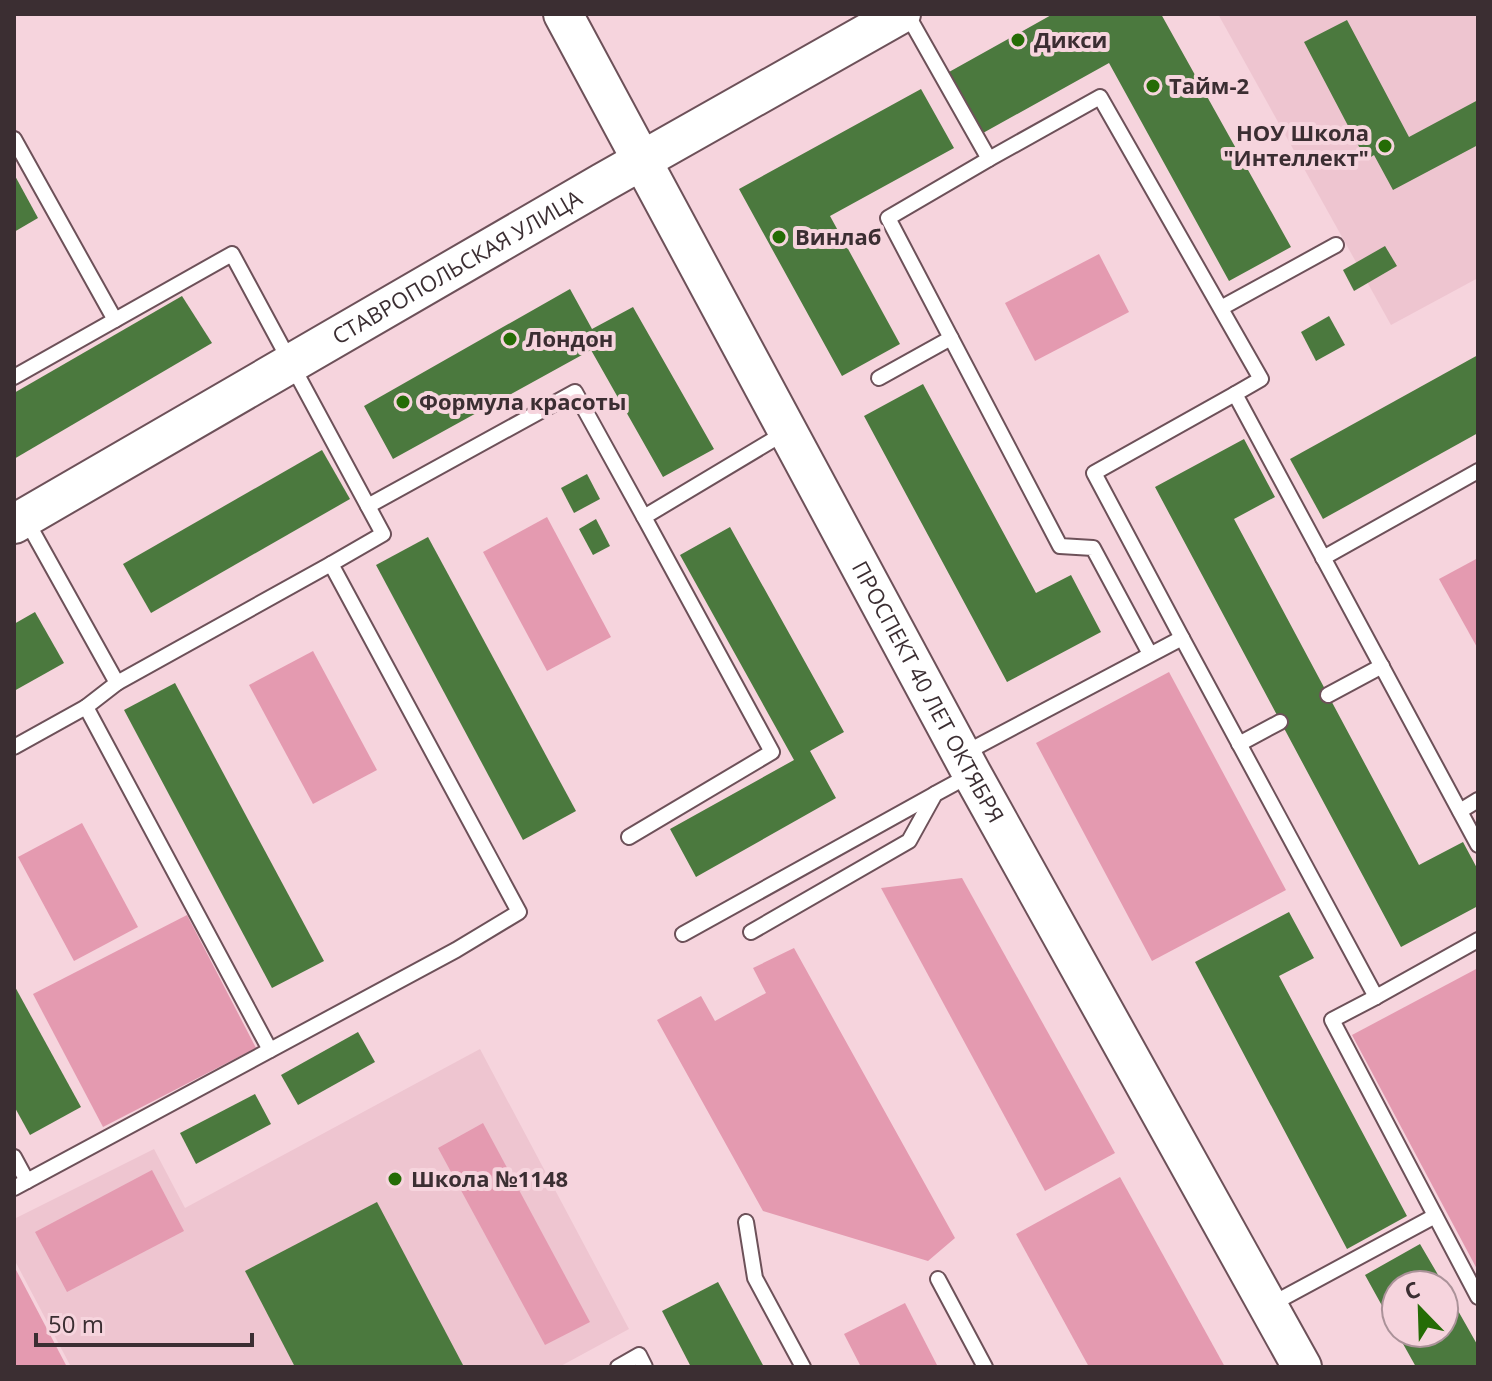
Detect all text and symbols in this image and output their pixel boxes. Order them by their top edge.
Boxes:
place label: Дикси [1034,24,1107,54]
marker: Дикси [1009,31,1027,49]
place label: Тайм-2 [1169,70,1249,100]
marker: Тайм-2 [1144,77,1162,95]
place label: НОУ Школа "Интеллект" [1223,117,1369,172]
marker: НОУ Школа "Интеллект" [1376,137,1394,155]
street label: СТАВРОПОЛЬСКАЯ УЛИЦА [326,182,587,350]
place label: Винлаб [795,221,881,251]
marker: Винлаб [770,228,788,246]
place label: Лондон [526,323,613,353]
marker: Лондон [501,330,519,348]
place label: Формула красоты [419,386,626,416]
marker: Формула красоты [394,393,412,411]
street label: ПРОСПЕКТ 40 ЛЕТ ОКТЯБРЯ [846,555,1012,828]
place label: Школа №1148 [411,1163,568,1193]
marker: Школа №1148 [386,1170,404,1188]
north arrow [1380,1269,1460,1349]
text: С [1399,1273,1424,1306]
scale bar [36,1297,252,1347]
text: 50 m [48,1307,104,1340]

